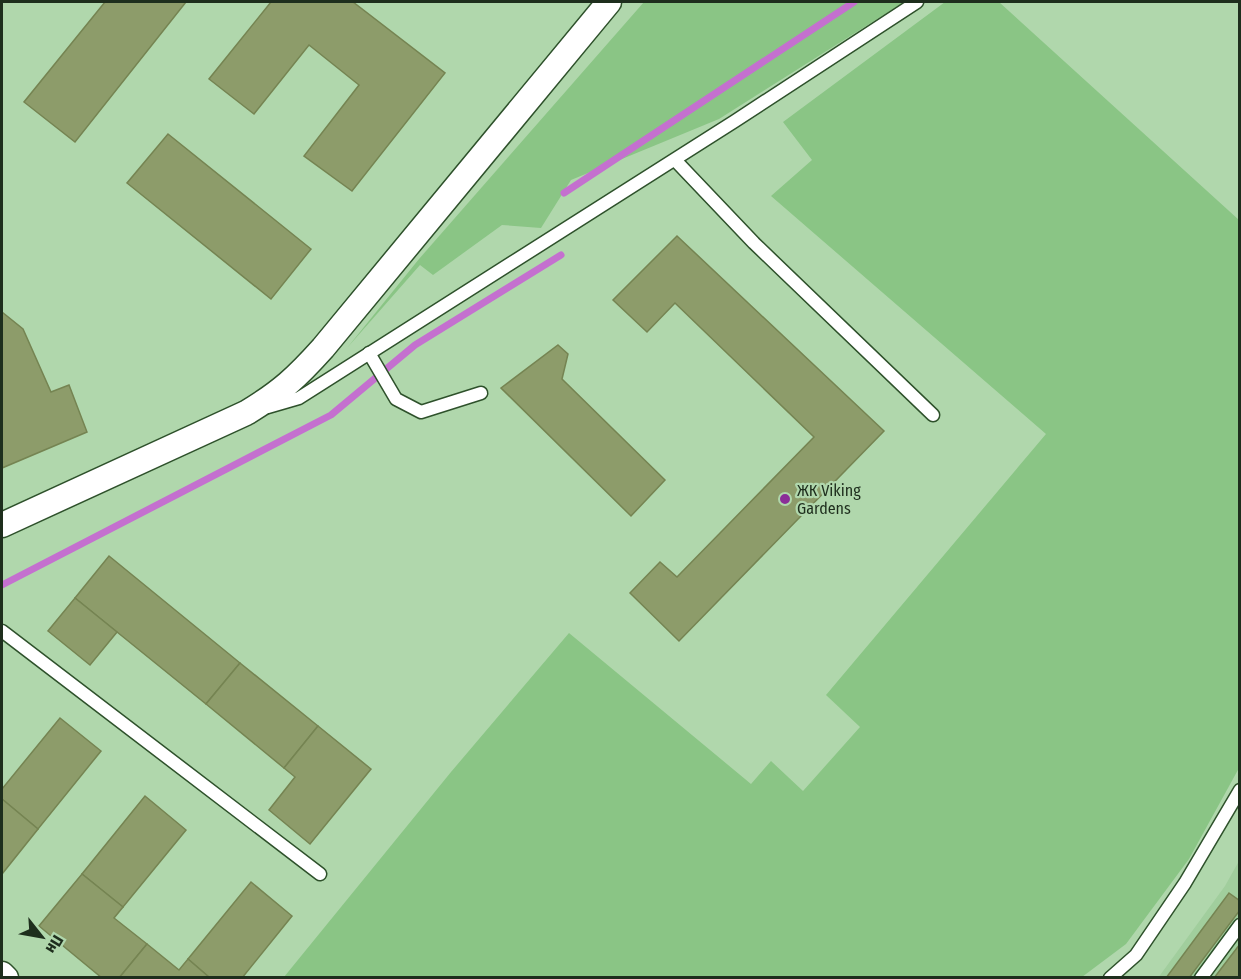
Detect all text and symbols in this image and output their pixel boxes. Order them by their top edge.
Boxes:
place label: ЖК Viking Gardens [797,481,861,518]
marker: ЖК Viking Gardens [778,492,792,506]
north arrow [12,907,72,967]
text: Пн [42,932,67,957]

